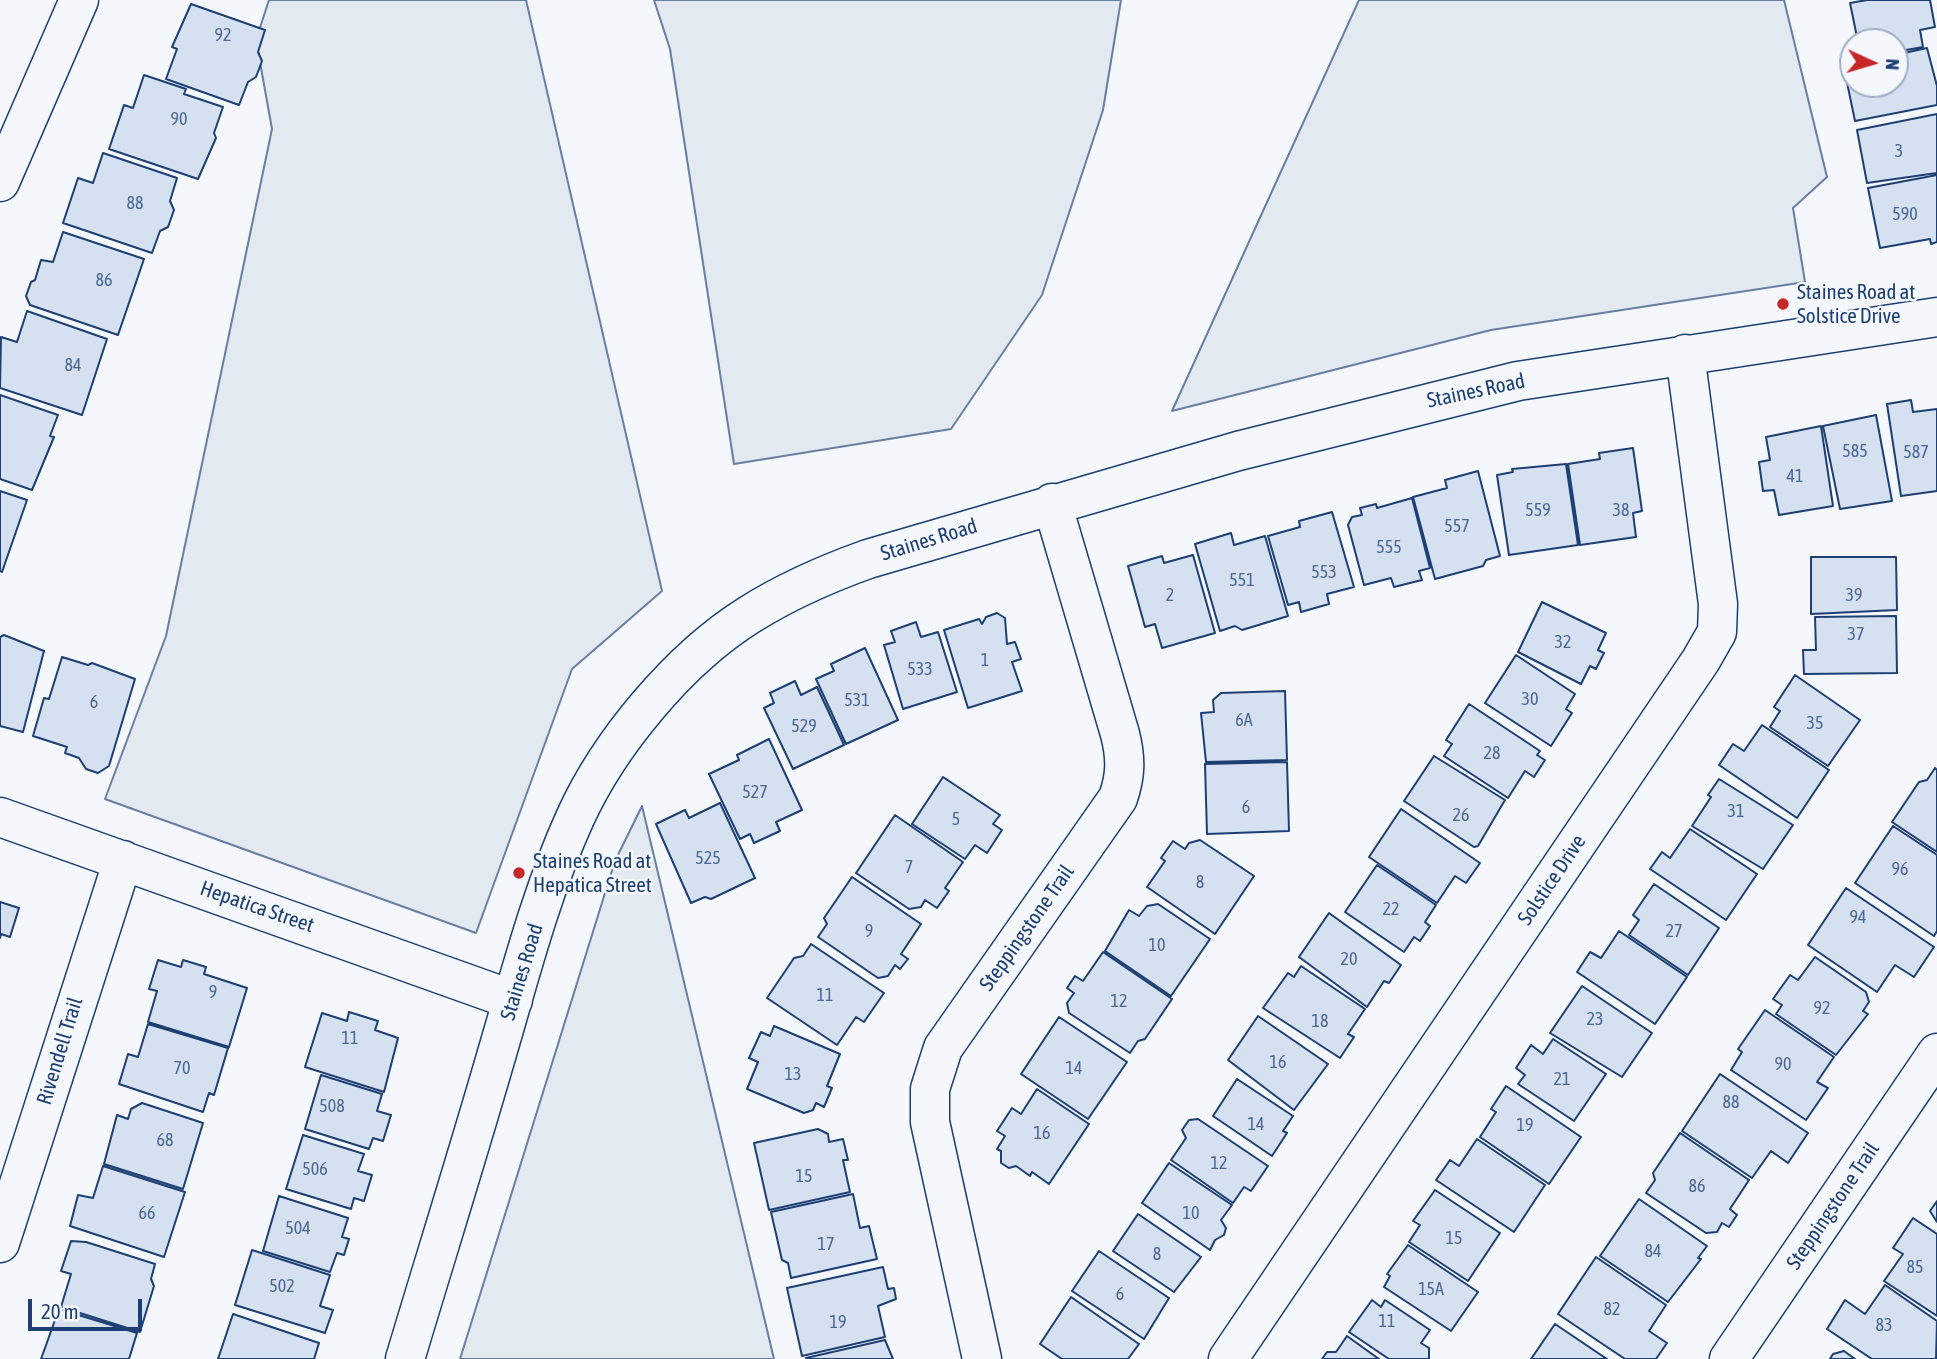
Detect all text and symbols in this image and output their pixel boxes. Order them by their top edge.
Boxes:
house number: 92 [215,24,231,46]
north arrow [1839,28,1909,98]
text: N [1882,58,1904,71]
house number: 90 [171,108,187,130]
house number: 3 [1895,140,1903,162]
house number: 88 [127,192,143,214]
house number: 590 [1892,203,1918,225]
house number: 86 [96,269,112,291]
place label: Staines Road at Solstice Drive [1797,279,1915,329]
marker: Staines Road at Solstice Drive [1775,296,1791,312]
house number: 84 [65,354,81,376]
street label: Staines Road [1425,368,1527,414]
house number: 585 [1842,440,1868,462]
house number: 587 [1903,441,1929,463]
house number: 41 [1787,465,1803,487]
house number: 559 [1525,499,1551,521]
house number: 38 [1613,499,1629,521]
street label: Staines Road [878,513,980,567]
house number: 557 [1444,515,1470,537]
house number: 555 [1376,536,1402,558]
house number: 553 [1311,561,1337,583]
house number: 551 [1229,569,1255,591]
house number: 2 [1166,584,1174,606]
house number: 39 [1846,584,1862,606]
house number: 37 [1848,623,1864,645]
house number: 32 [1555,631,1571,653]
house number: 1 [981,649,989,671]
house number: 533 [907,658,933,680]
house number: 30 [1522,688,1538,710]
house number: 531 [844,689,870,711]
house number: 6 [90,691,98,713]
house number: 6A [1235,709,1253,731]
house number: 35 [1807,712,1823,734]
house number: 529 [791,715,817,737]
house number: 28 [1484,742,1500,764]
house number: 527 [742,781,768,803]
house number: 6 [1242,796,1250,818]
house number: 31 [1728,800,1744,822]
house number: 26 [1453,804,1469,826]
house number: 5 [952,808,960,830]
street label: Solstice Drive [1513,830,1591,930]
house number: 525 [695,847,721,869]
place label: Staines Road at Hepatica Street [533,848,652,898]
house number: 7 [905,856,913,878]
house number: 96 [1892,858,1908,880]
street label: Steppingstone Trail [974,860,1080,996]
marker: Staines Road at Hepatica Street [511,865,527,881]
house number: 8 [1196,871,1204,893]
street label: Hepatica Street [197,876,317,938]
house number: 22 [1383,898,1399,920]
house number: 94 [1850,906,1866,928]
house number: 9 [865,920,873,942]
house number: 27 [1666,920,1682,942]
street label: Staines Road [495,921,549,1023]
house number: 10 [1149,934,1165,956]
house number: 20 [1341,948,1357,970]
house number: 9 [209,981,217,1003]
house number: 11 [817,984,833,1006]
house number: 12 [1111,990,1127,1012]
street label: Rivendell Trail [32,994,88,1108]
house number: 92 [1814,997,1830,1019]
house number: 23 [1587,1008,1603,1030]
house number: 18 [1312,1010,1328,1032]
house number: 11 [342,1027,358,1049]
house number: 16 [1270,1051,1286,1073]
house number: 90 [1775,1053,1791,1075]
house number: 70 [174,1057,190,1079]
house number: 14 [1066,1057,1082,1079]
house number: 13 [785,1063,801,1085]
house number: 21 [1554,1068,1570,1090]
house number: 88 [1723,1091,1739,1113]
house number: 508 [319,1095,345,1117]
house number: 14 [1248,1113,1264,1135]
house number: 19 [1517,1114,1533,1136]
house number: 16 [1034,1122,1050,1144]
house number: 68 [157,1129,173,1151]
street label: Steppingstone Trail [1781,1138,1885,1274]
house number: 12 [1211,1152,1227,1174]
house number: 506 [302,1158,328,1180]
house number: 15 [796,1165,812,1187]
house number: 86 [1689,1175,1705,1197]
house number: 66 [139,1202,155,1224]
house number: 10 [1183,1202,1199,1224]
house number: 504 [285,1217,311,1239]
house number: 15 [1446,1227,1462,1249]
house number: 17 [818,1233,834,1255]
house number: 84 [1645,1240,1661,1262]
house number: 8 [1153,1243,1161,1265]
house number: 85 [1907,1256,1923,1278]
house number: 502 [269,1275,295,1297]
house number: 15A [1418,1278,1444,1300]
house number: 6 [1116,1283,1124,1305]
scale bar [32,1286,145,1330]
house number: 82 [1604,1298,1620,1320]
text: 20 m [41,1299,79,1323]
house number: 11 [1379,1310,1395,1332]
house number: 19 [830,1311,846,1333]
house number: 83 [1876,1314,1892,1336]

